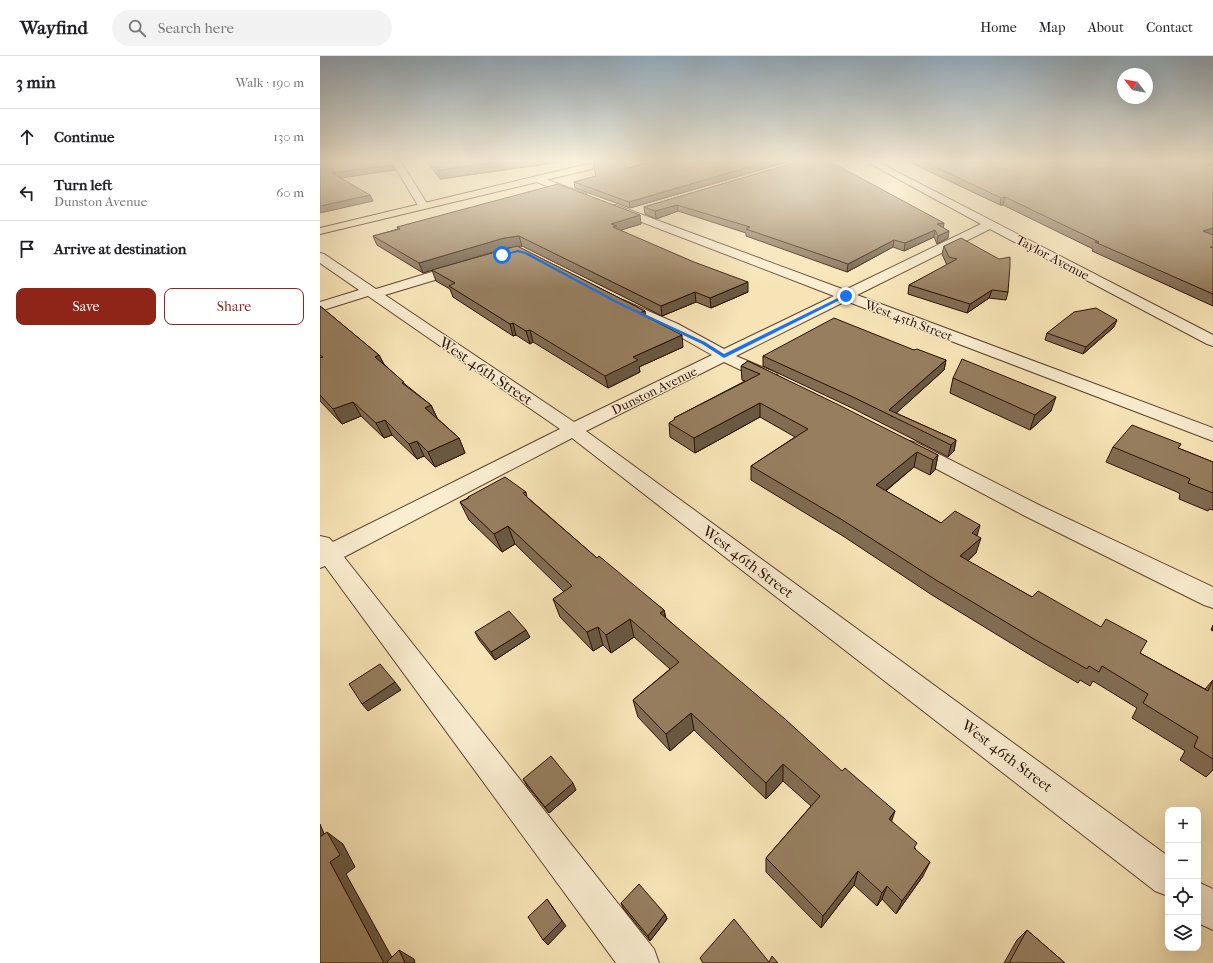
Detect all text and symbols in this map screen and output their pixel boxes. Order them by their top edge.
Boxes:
search box [112,10,392,46]
text: Wayfind [20,17,88,39]
icon: search [126,17,148,39]
text: Search here [158,19,234,37]
text: Home [980,19,1017,36]
text: Map [1039,19,1066,36]
text: About [1088,19,1124,36]
text: Contact [1146,19,1193,36]
north arrow [1117,68,1153,104]
text: 3 min [16,72,56,92]
text: Walk · 190 m [235,75,304,90]
icon: ahead [16,126,38,148]
text: Continue [54,128,114,146]
text: 130 m [273,129,304,144]
text: Turn left [54,176,112,194]
icon: left [16,182,38,204]
text: 60 m [276,185,304,200]
text: Dunston Avenue [54,194,147,209]
street label: Taylor Avenue [1014,232,1092,283]
icon: arrive [16,238,38,260]
text: Arrive at destination [54,240,186,258]
route start [493,246,511,264]
route end [837,287,855,305]
button: Save [16,288,156,325]
button: Share [164,288,304,325]
street label: West 45th Street [862,297,955,344]
street label: West 46th Street [435,333,537,409]
street label: Dunston Avenue [609,363,700,418]
street label: West 46th Street [698,521,797,602]
street label: West 46th Street [957,715,1056,796]
map controls [1165,807,1201,951]
button: + [1165,807,1201,843]
button: − [1165,843,1201,879]
button: locate [1165,879,1201,915]
button: layers [1165,915,1201,951]

